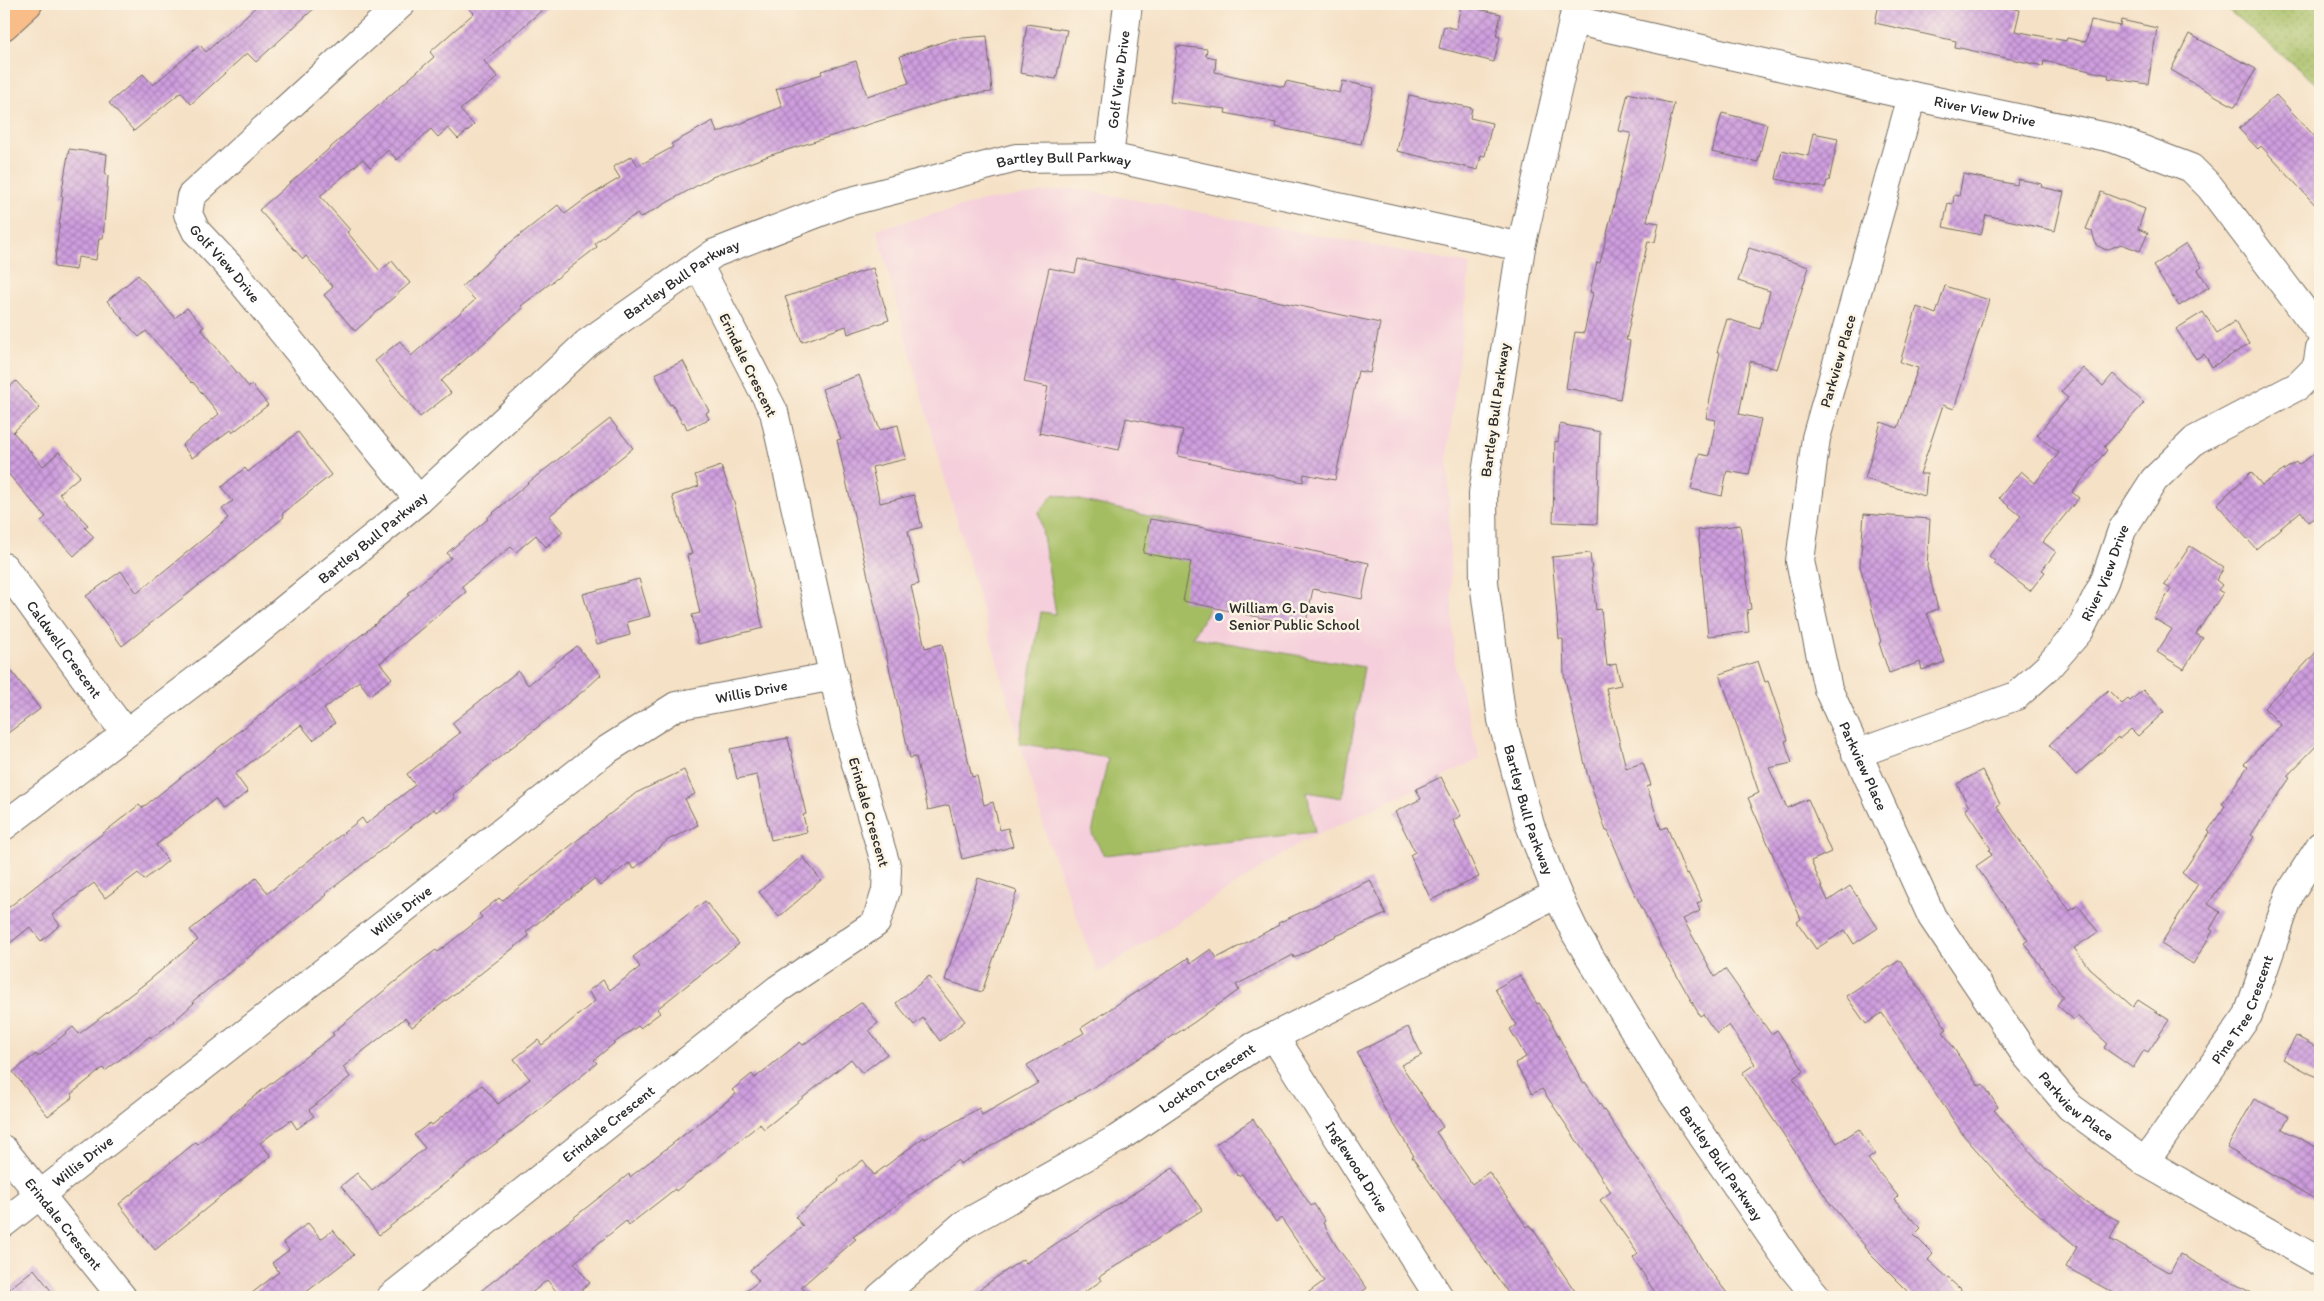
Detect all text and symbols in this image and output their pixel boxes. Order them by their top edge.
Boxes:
street label: Golf View Drive [1104,30,1134,130]
street label: River View Drive [1933,92,2037,131]
street label: Bartley Bull Parkway [994,148,1133,172]
street label: Golf View Drive [185,222,264,306]
street label: Bartley Bull Parkway [620,235,742,324]
street label: Erindale Crescent [715,310,781,420]
street label: Parkview Place [1816,312,1860,410]
street label: Bartley Bull Parkway [1477,342,1513,478]
street label: Bartley Bull Parkway [314,488,431,588]
street label: River View Drive [2077,520,2133,624]
street label: Caldwell Crescent [22,597,106,702]
place label: William G. Davis Senior Public School [1229,599,1360,634]
marker: William G. Davis Senior Public School [1213,611,1225,623]
street label: Willis Drive [714,676,789,707]
street label: Parkview Place [1835,719,1891,813]
street label: Bartley Bull Parkway [1500,743,1558,877]
street label: Erindale Crescent [845,755,893,869]
street label: Willis Drive [367,881,435,941]
street label: Pine Tree Crescent [2207,952,2277,1068]
street label: Lockton Crescent [1156,1039,1259,1117]
street label: Parkview Place [2035,1068,2117,1145]
street label: Erindale Crescent [558,1081,659,1166]
street label: Bartley Bull Parkway [1675,1102,1767,1224]
street label: Inglewood Drive [1321,1118,1392,1216]
street label: Willis Drive [48,1132,117,1191]
street label: Erindale Crescent [21,1174,106,1274]

